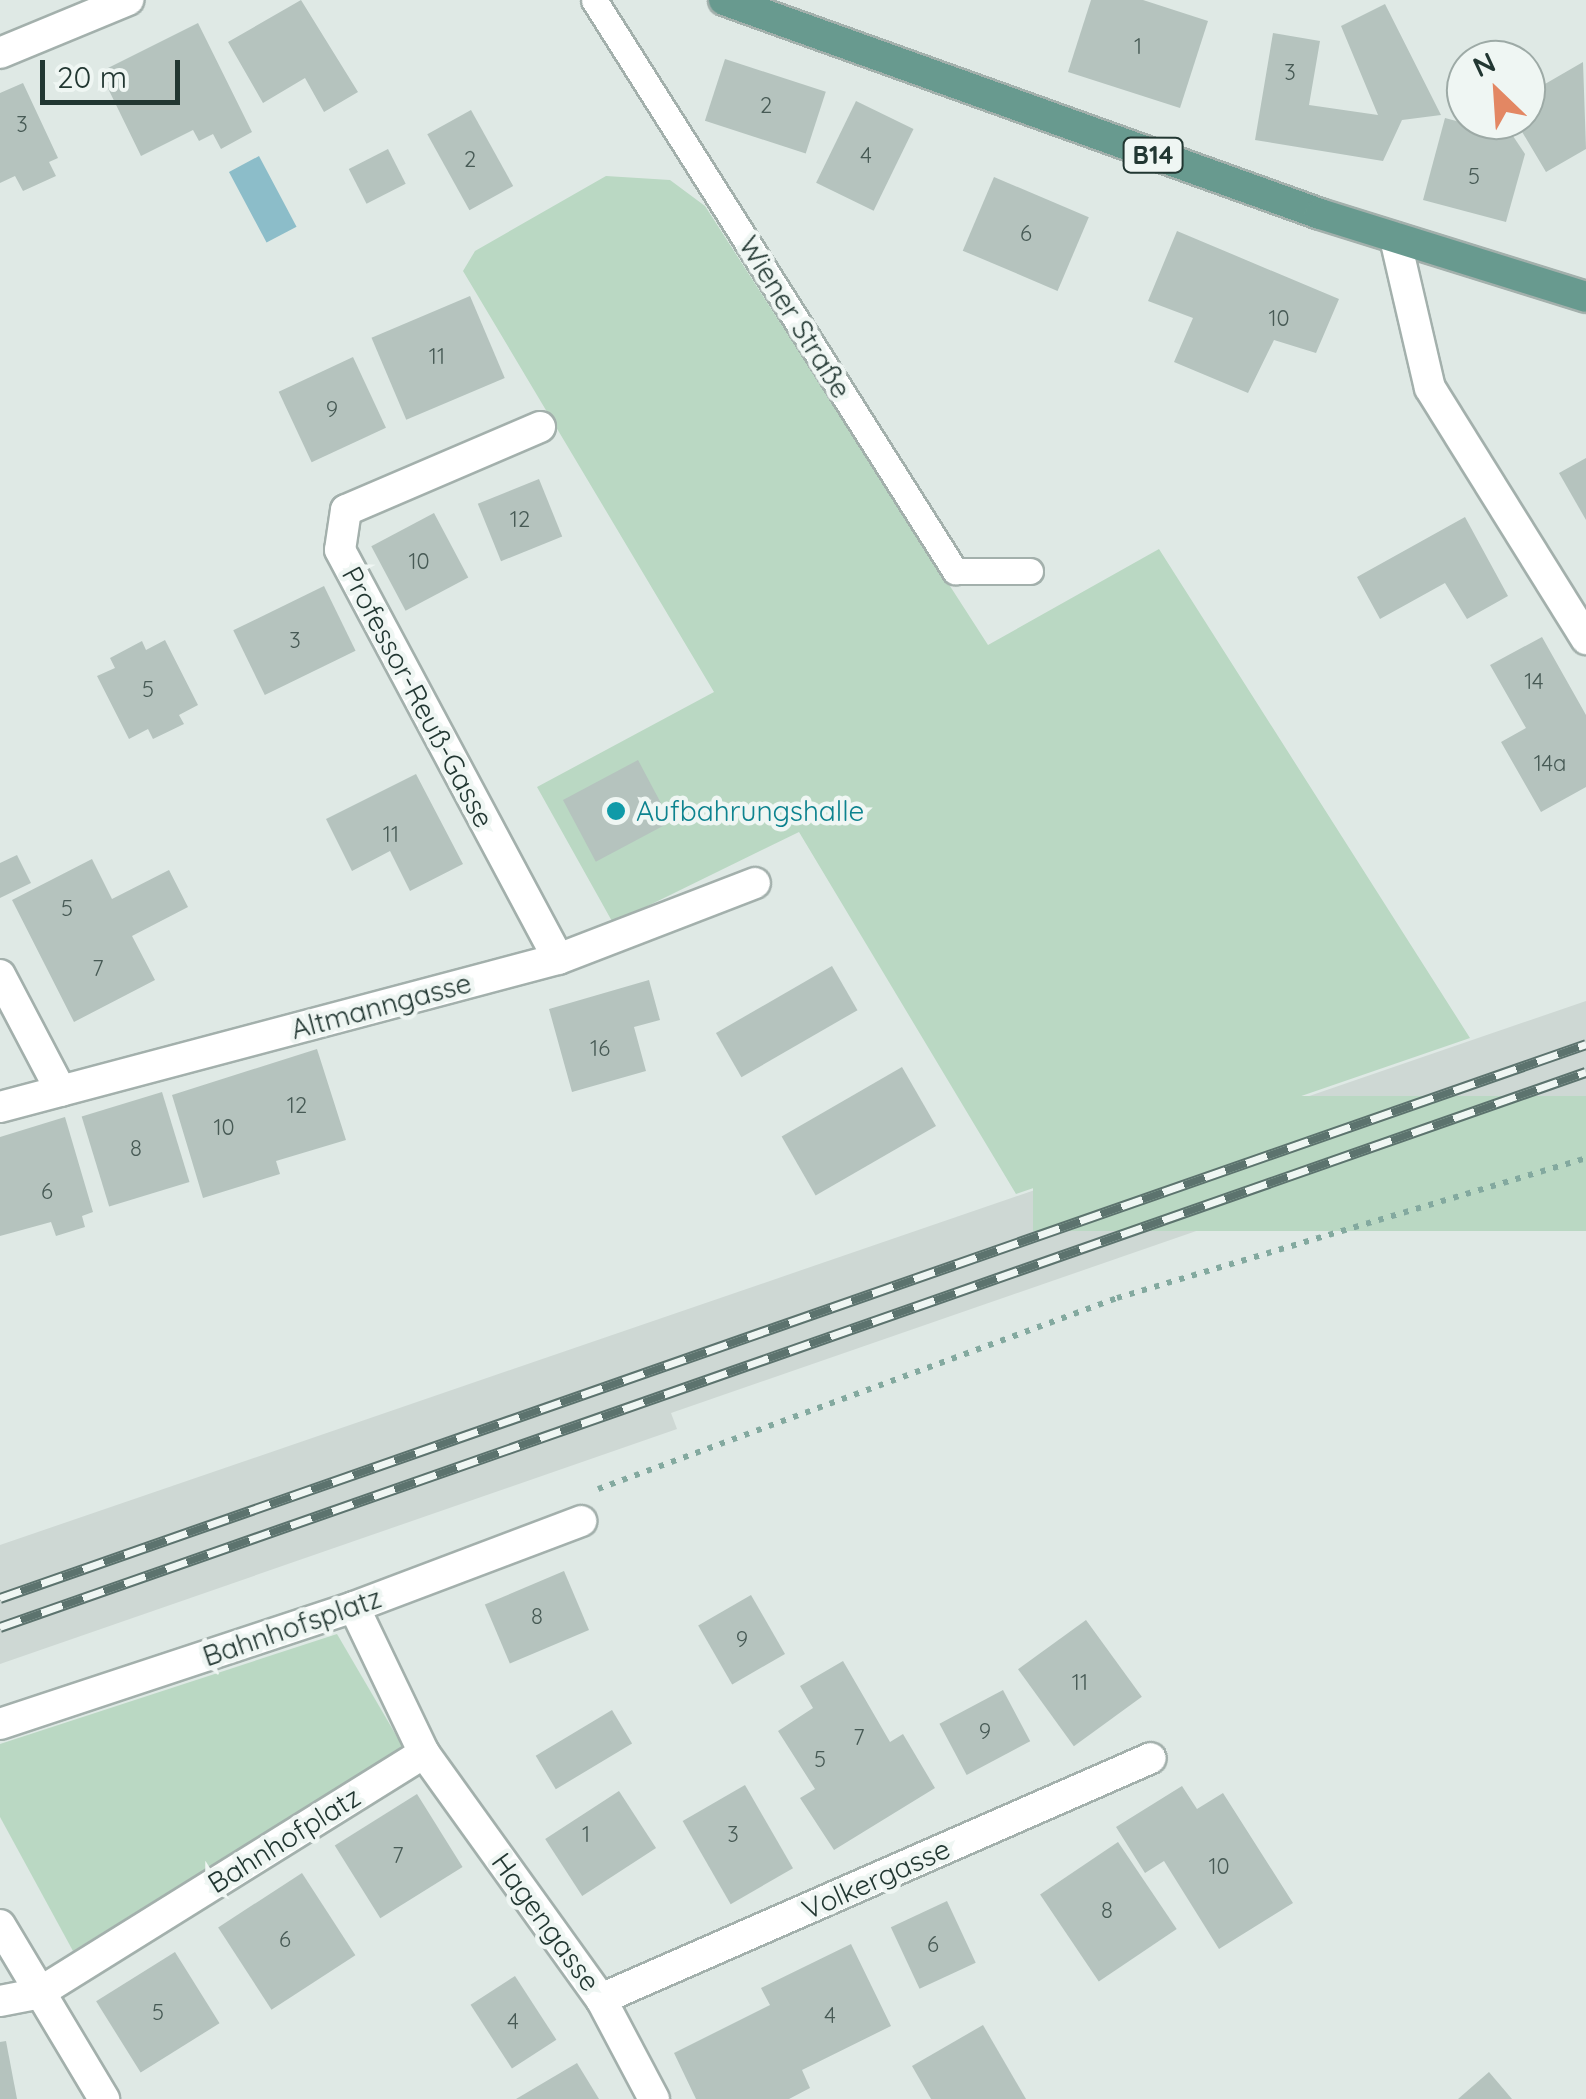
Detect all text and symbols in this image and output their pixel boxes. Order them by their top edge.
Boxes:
house number: 1 [1134,34,1142,60]
scale bar [45,40,185,102]
north arrow [1446,40,1546,140]
text: N [1467,44,1501,84]
text: 20 m [57,58,127,96]
house number: 3 [1284,60,1296,86]
house number: 2 [760,93,772,119]
house number: 3 [16,112,28,138]
road number: B14 [1120,135,1186,175]
house number: 4 [860,143,872,169]
house number: 2 [464,147,476,173]
house number: 5 [1468,164,1480,190]
house number: 6 [1020,221,1032,247]
street label: Wiener Straße [732,230,858,404]
house number: 10 [1268,306,1290,332]
house number: 11 [429,344,445,370]
house number: 9 [326,397,338,423]
house number: 12 [510,507,530,533]
house number: 10 [408,549,430,575]
street label: Professor-Reuß-Gasse [335,561,501,833]
house number: 3 [289,628,301,654]
house number: 14 [1524,669,1544,695]
house number: 5 [142,677,154,703]
house number: 14a [1534,751,1566,777]
place label: Aufbahrungshalle [636,794,864,828]
marker: Aufbahrungshalle [605,800,627,822]
house number: 11 [383,822,399,848]
house number: 5 [61,896,73,922]
house number: 7 [92,956,104,982]
street label: Altmanngasse [287,966,475,1046]
house number: 16 [590,1036,610,1062]
house number: 12 [287,1093,307,1119]
house number: 10 [213,1115,235,1141]
house number: 8 [130,1136,142,1162]
house number: 6 [41,1179,53,1205]
street label: Bahnhofsplatz [198,1581,386,1673]
house number: 8 [531,1604,543,1630]
house number: 9 [736,1627,748,1653]
house number: 11 [1072,1670,1088,1696]
house number: 9 [979,1719,991,1745]
house number: 7 [853,1725,865,1751]
house number: 5 [814,1747,826,1773]
street label: Bahnhofplatz [202,1780,366,1900]
house number: 1 [582,1822,590,1848]
house number: 3 [727,1822,739,1848]
street label: Volkergasse [797,1831,955,1927]
house number: 7 [392,1843,404,1869]
street label: Hagengasse [485,1846,607,1998]
house number: 10 [1208,1854,1230,1880]
house number: 8 [1101,1898,1113,1924]
house number: 6 [279,1927,291,1953]
house number: 6 [927,1932,939,1958]
house number: 5 [152,2000,164,2026]
house number: 4 [824,2003,836,2029]
house number: 4 [507,2009,519,2035]

